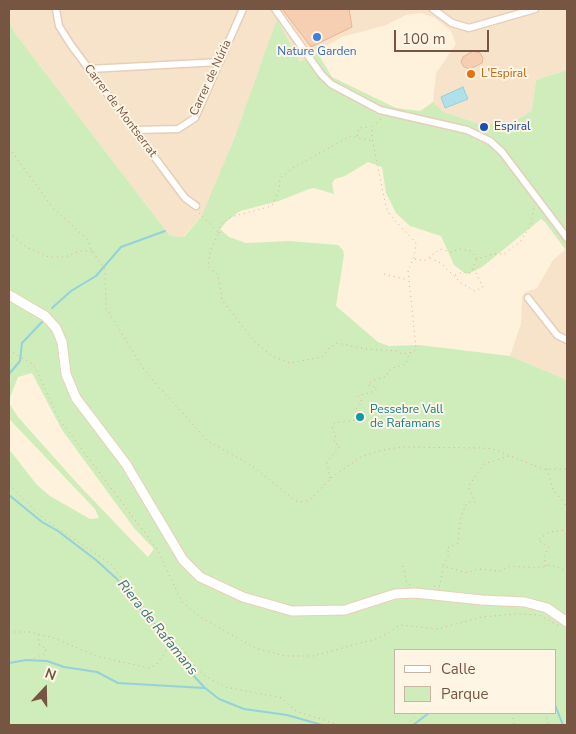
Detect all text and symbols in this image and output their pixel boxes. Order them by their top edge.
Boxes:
scale bar [396,20,491,52]
text: 100 m [402,29,446,49]
marker: Nature Garden [311,31,323,43]
street label: Carrer de Núria [187,38,235,118]
place label: Nature Garden [277,45,357,59]
street label: Carrer de Montserrat [80,62,160,160]
place label: L'Espiral [481,67,527,81]
marker: L'Espiral [465,68,477,80]
place label: Espiral [494,120,531,134]
marker: Espiral [478,121,490,133]
place label: Pessebre Vall de Rafamans [370,403,443,431]
marker: Pessebre Vall de Rafamans [354,411,366,423]
water label: Riera de Rafamans [113,577,201,679]
legend [394,649,556,714]
text: Calle [441,659,476,679]
north arrow [20,664,70,714]
text: N [42,664,59,685]
text: Parque [441,684,489,704]

